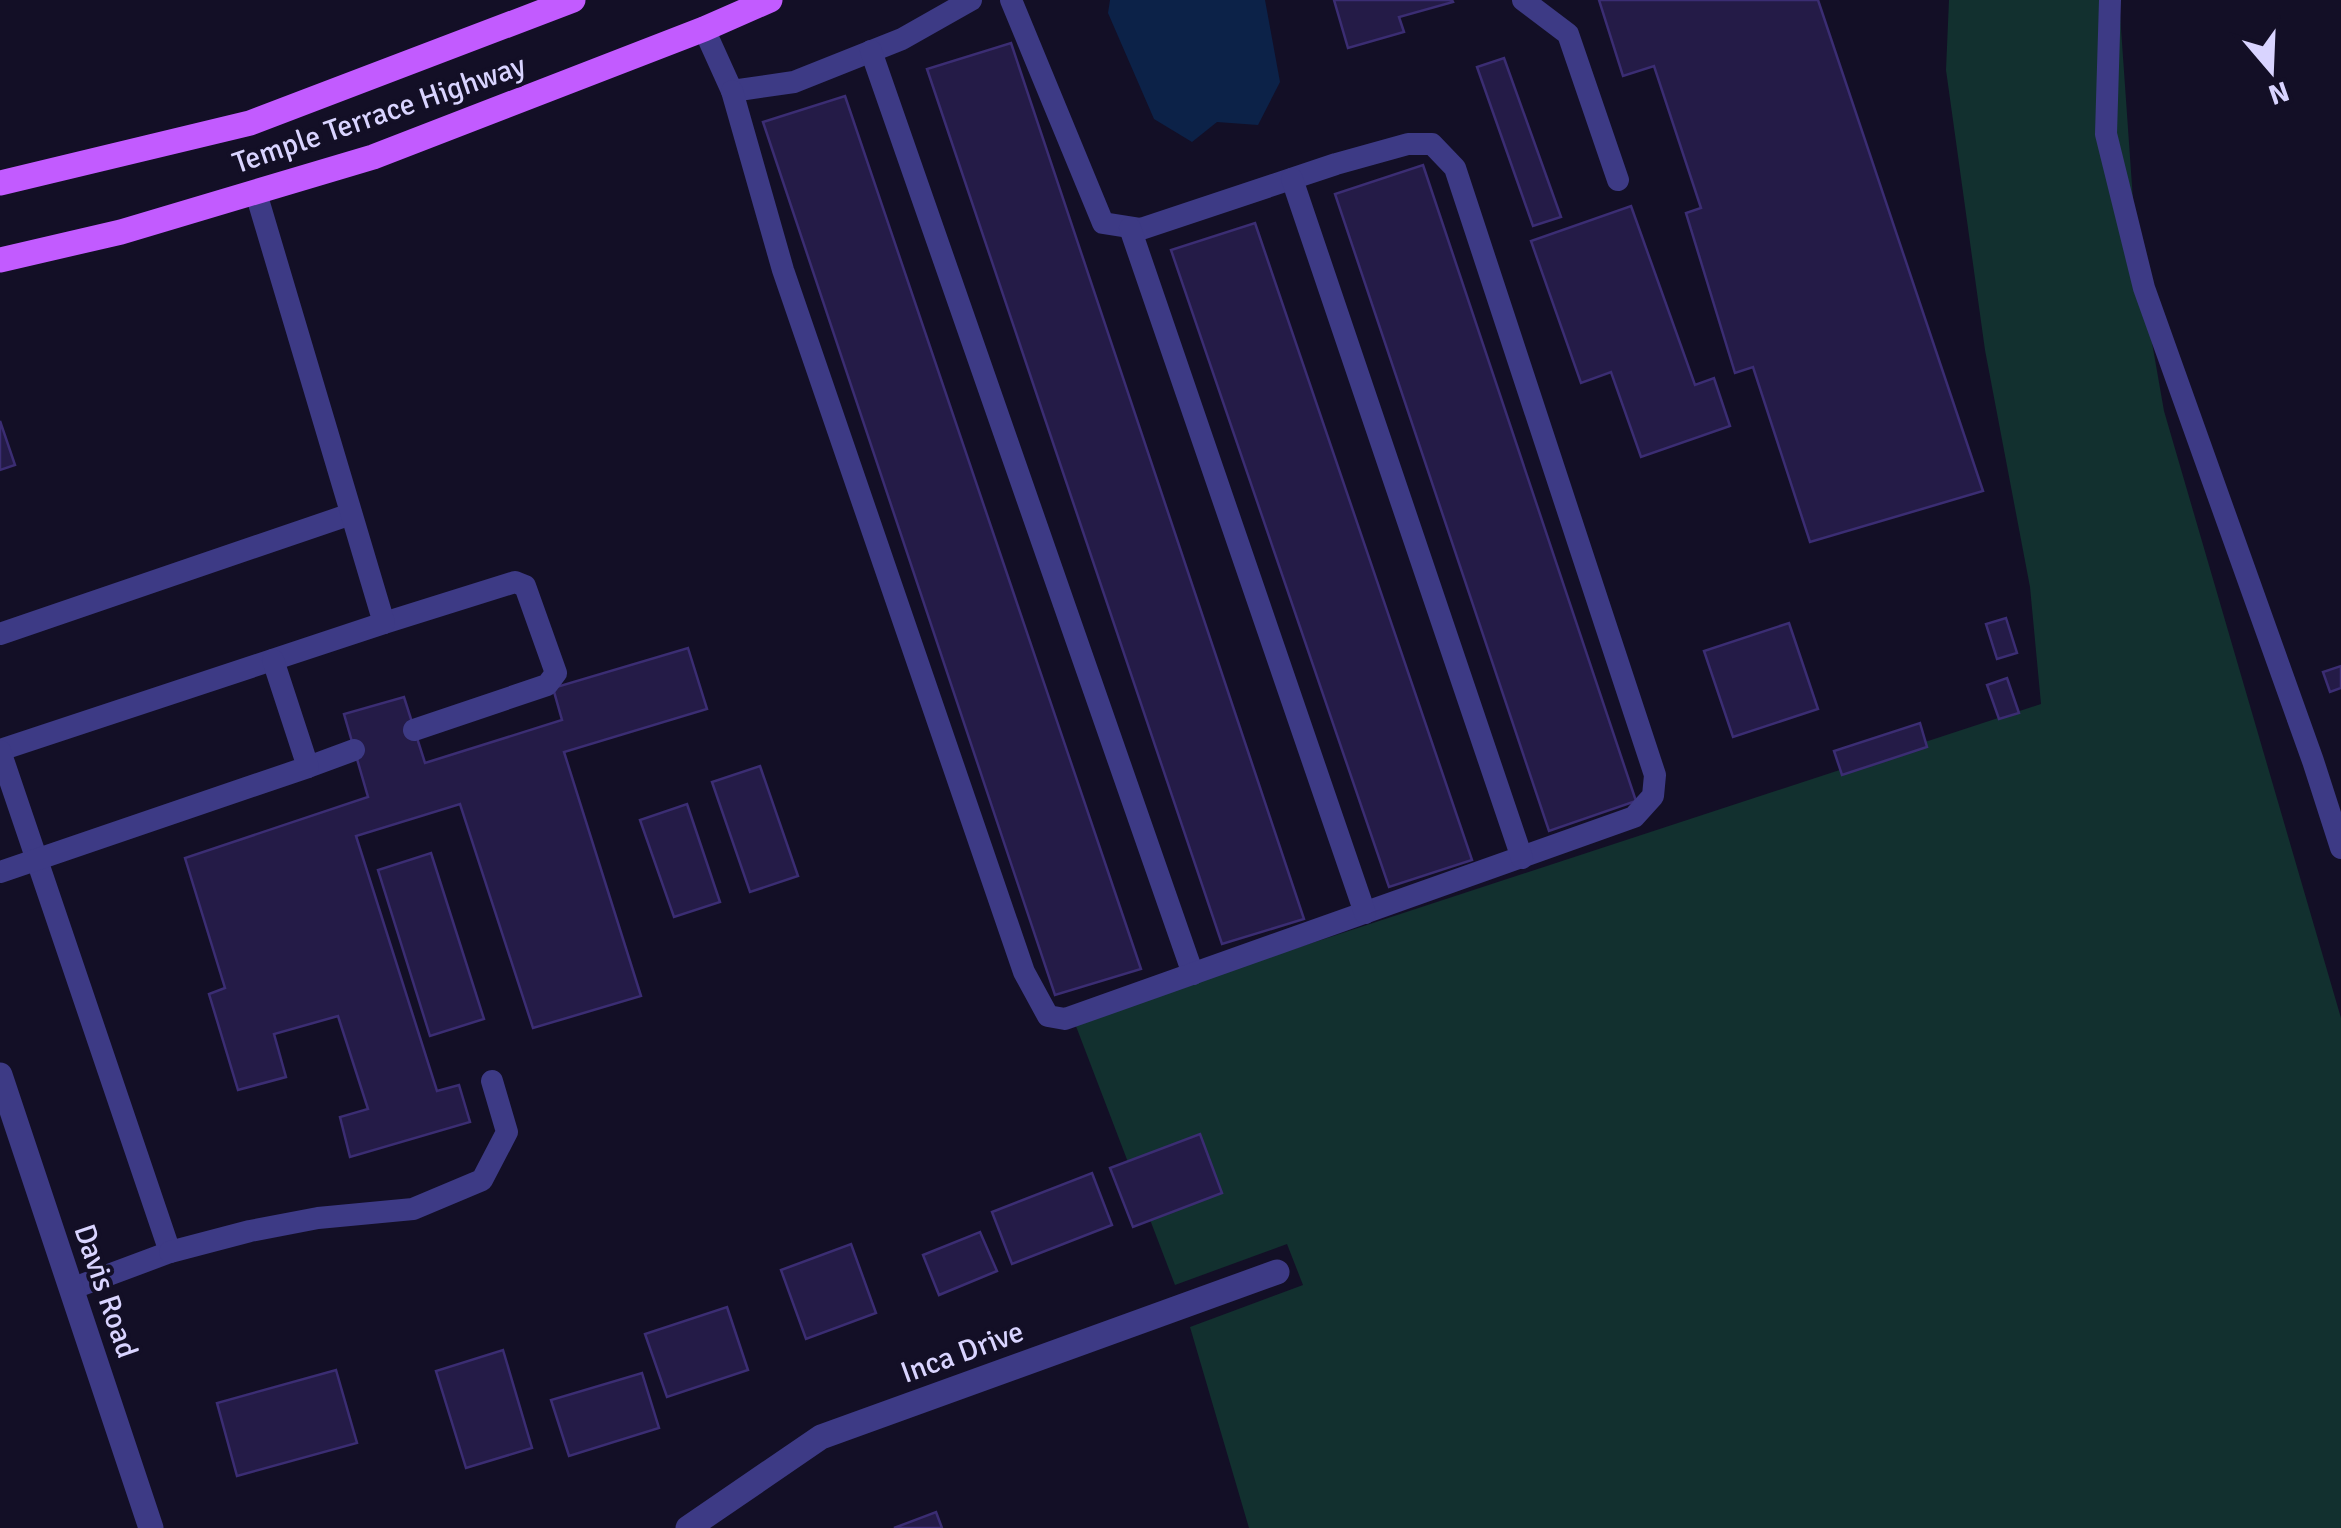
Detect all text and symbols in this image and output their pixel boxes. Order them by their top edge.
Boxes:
north arrow [2221,20,2321,120]
street label: Temple Terrace Highway [228,47,530,182]
text: N [2264,73,2294,112]
street label: Davis Road [65,1219,146,1363]
street label: Inca Drive [896,1313,1029,1392]

